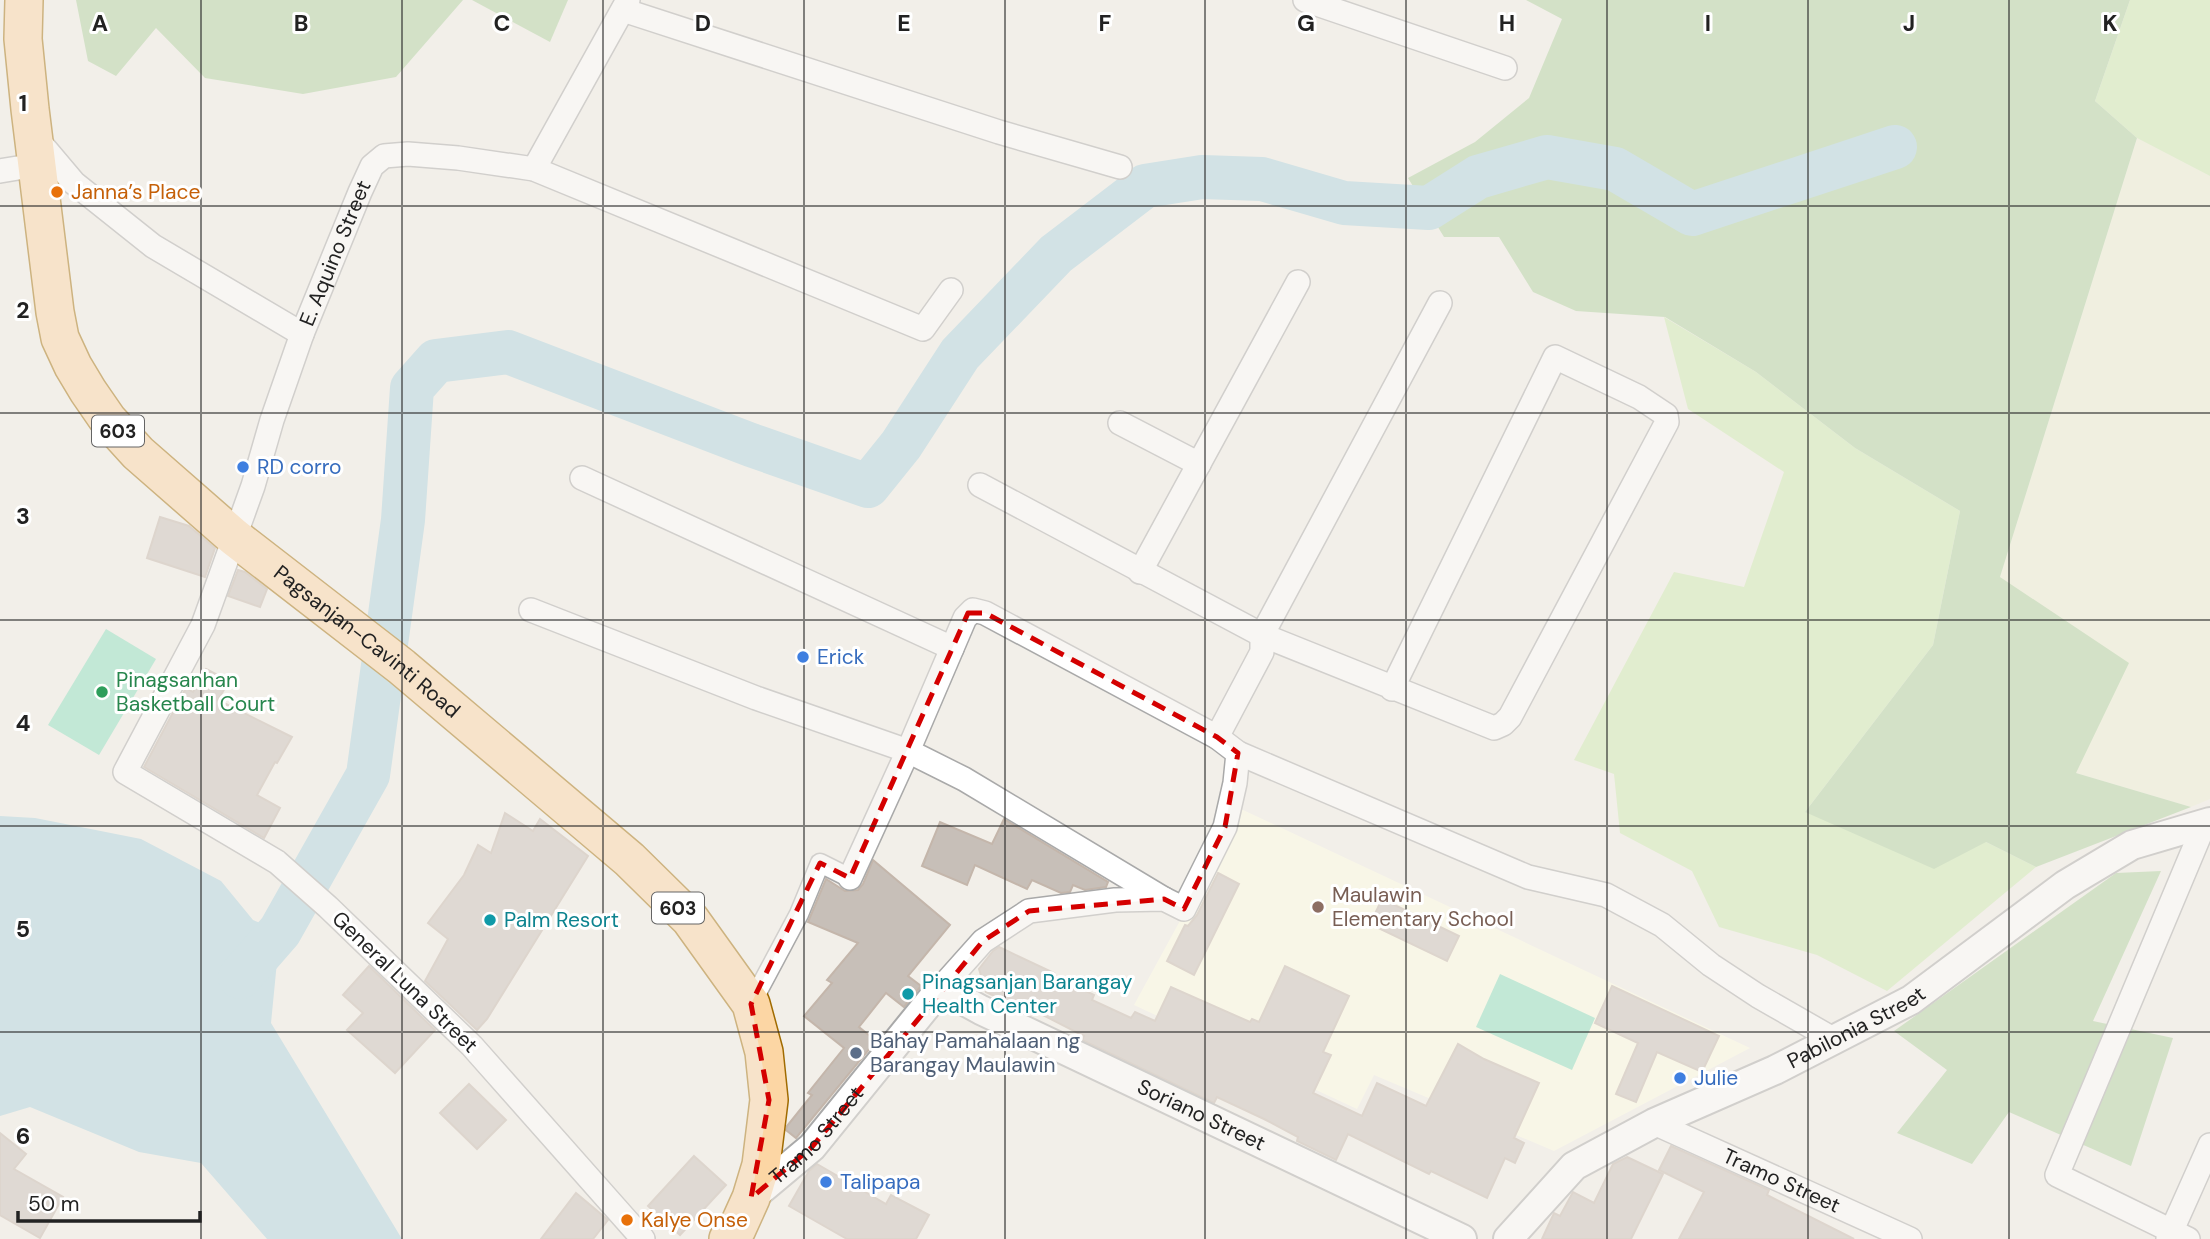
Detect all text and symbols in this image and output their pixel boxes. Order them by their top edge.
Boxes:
text: A [92,8,108,38]
text: B [294,8,308,38]
text: C [494,8,510,38]
text: D [695,8,711,38]
text: E [897,8,911,38]
text: F [1099,8,1112,38]
text: G [1297,8,1315,38]
text: H [1499,8,1515,38]
text: I [1705,8,1711,38]
text: J [1903,8,1915,38]
text: K [2102,8,2118,38]
text: 1 [19,88,27,118]
street label: E. Aquino Street [293,176,378,330]
place label: Janna’s Place [71,178,200,206]
marker: Janna’s Place [49,184,65,200]
text: 2 [16,295,30,325]
road number: 603 [92,416,144,446]
place label: RD corro [257,453,342,481]
marker: RD corro [235,459,251,475]
text: 3 [16,501,30,531]
street label: Pagsanjan-Cavinti Road [268,559,466,724]
place label: Erick [817,643,865,671]
marker: Erick [795,649,811,665]
place label: Pinagsanhan Basketball Court [116,666,275,718]
marker: Pinagsanhan Basketball Court [94,684,110,700]
text: 4 [16,708,31,738]
place label: Maulawin Elementary School [1332,881,1514,933]
road number: 603 [652,893,704,924]
marker: Maulawin Elementary School [1310,899,1326,915]
street label: General Luna Street [326,905,484,1059]
place label: Palm Resort [504,906,619,934]
marker: Palm Resort [482,912,498,928]
text: 5 [16,914,30,944]
place label: Pinagsanjan Barangay Health Center [922,968,1133,1020]
street label: Pabilonia Street [1782,980,1931,1075]
marker: Pinagsanjan Barangay Health Center [900,986,916,1002]
place label: Bahay Pamahalaan ng Barangay Maulawin [870,1027,1081,1079]
marker: Bahay Pamahalaan ng Barangay Maulawin [848,1045,864,1061]
place label: Julie [1694,1064,1738,1092]
marker: Julie [1672,1070,1688,1086]
street label: Soriano Street [1133,1073,1270,1157]
street label: Tramo Street [763,1080,870,1191]
text: 6 [16,1121,30,1151]
street label: Tramo Street [1718,1142,1845,1220]
place label: Talipapa [840,1168,921,1196]
marker: Talipapa [818,1174,834,1190]
scale bar [18,1180,200,1224]
text: 50 m [28,1190,79,1218]
place label: Kalye Onse [641,1206,748,1234]
marker: Kalye Onse [619,1212,635,1228]

